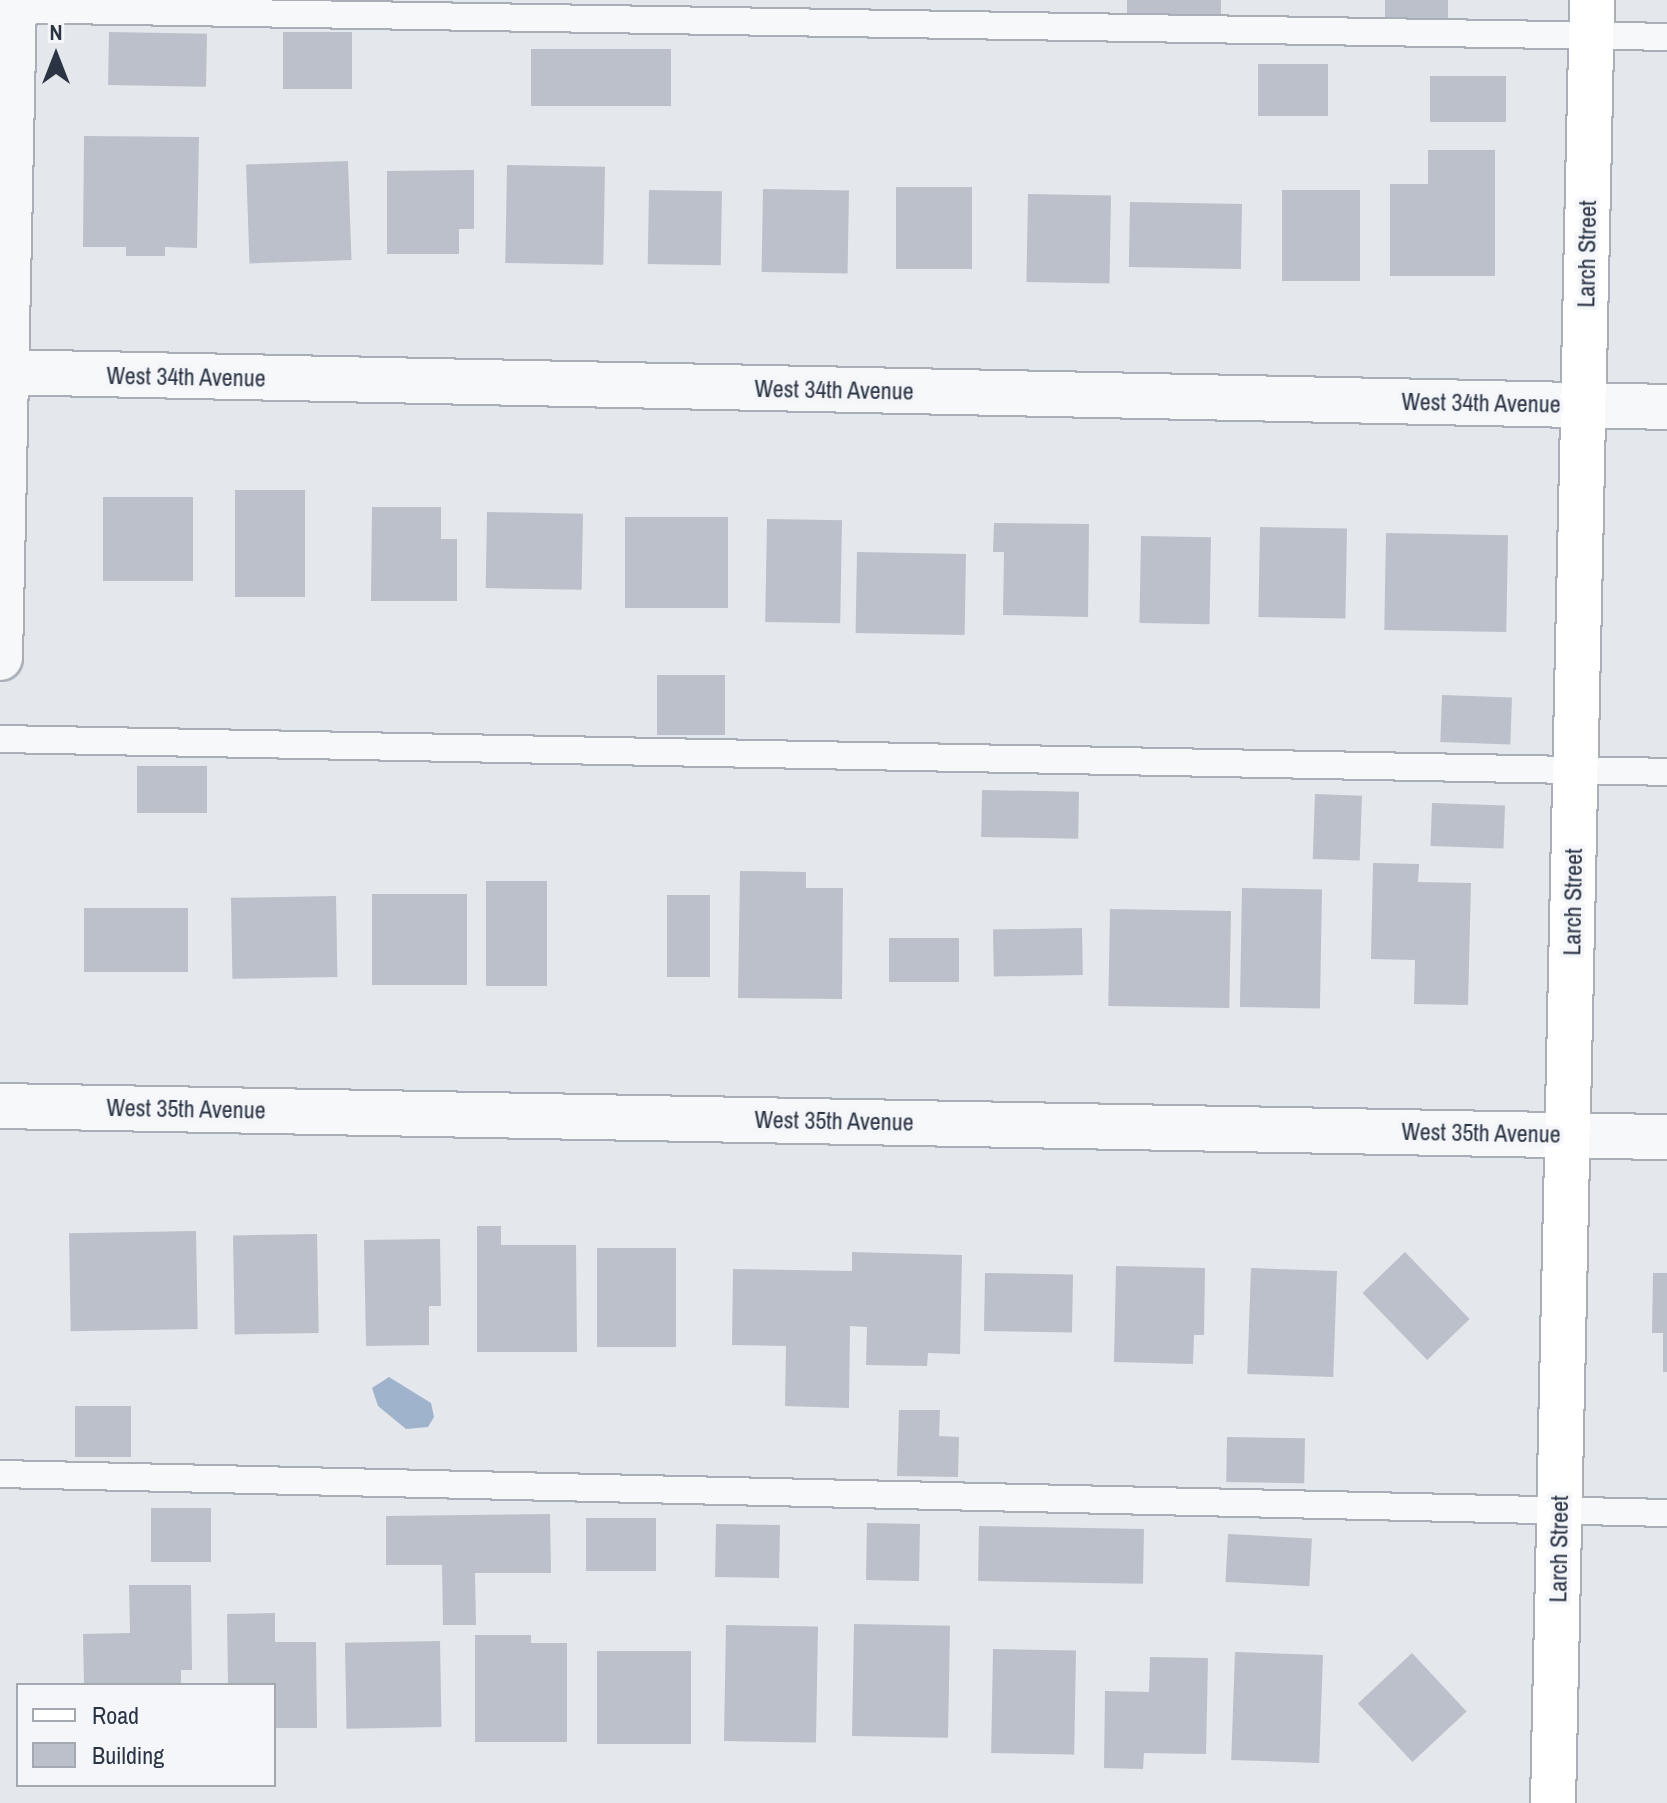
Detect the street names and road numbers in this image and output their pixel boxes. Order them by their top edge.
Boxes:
street label: Larch Street [1572,200,1602,308]
street label: West 34th Avenue [106,361,266,393]
street label: West 34th Avenue [754,374,914,406]
street label: West 34th Avenue [1401,387,1561,419]
street label: Larch Street [1558,848,1588,956]
street label: West 35th Avenue [106,1093,266,1125]
street label: West 35th Avenue [754,1105,914,1137]
street label: West 35th Avenue [1401,1117,1561,1149]
street label: Larch Street [1544,1495,1574,1603]

